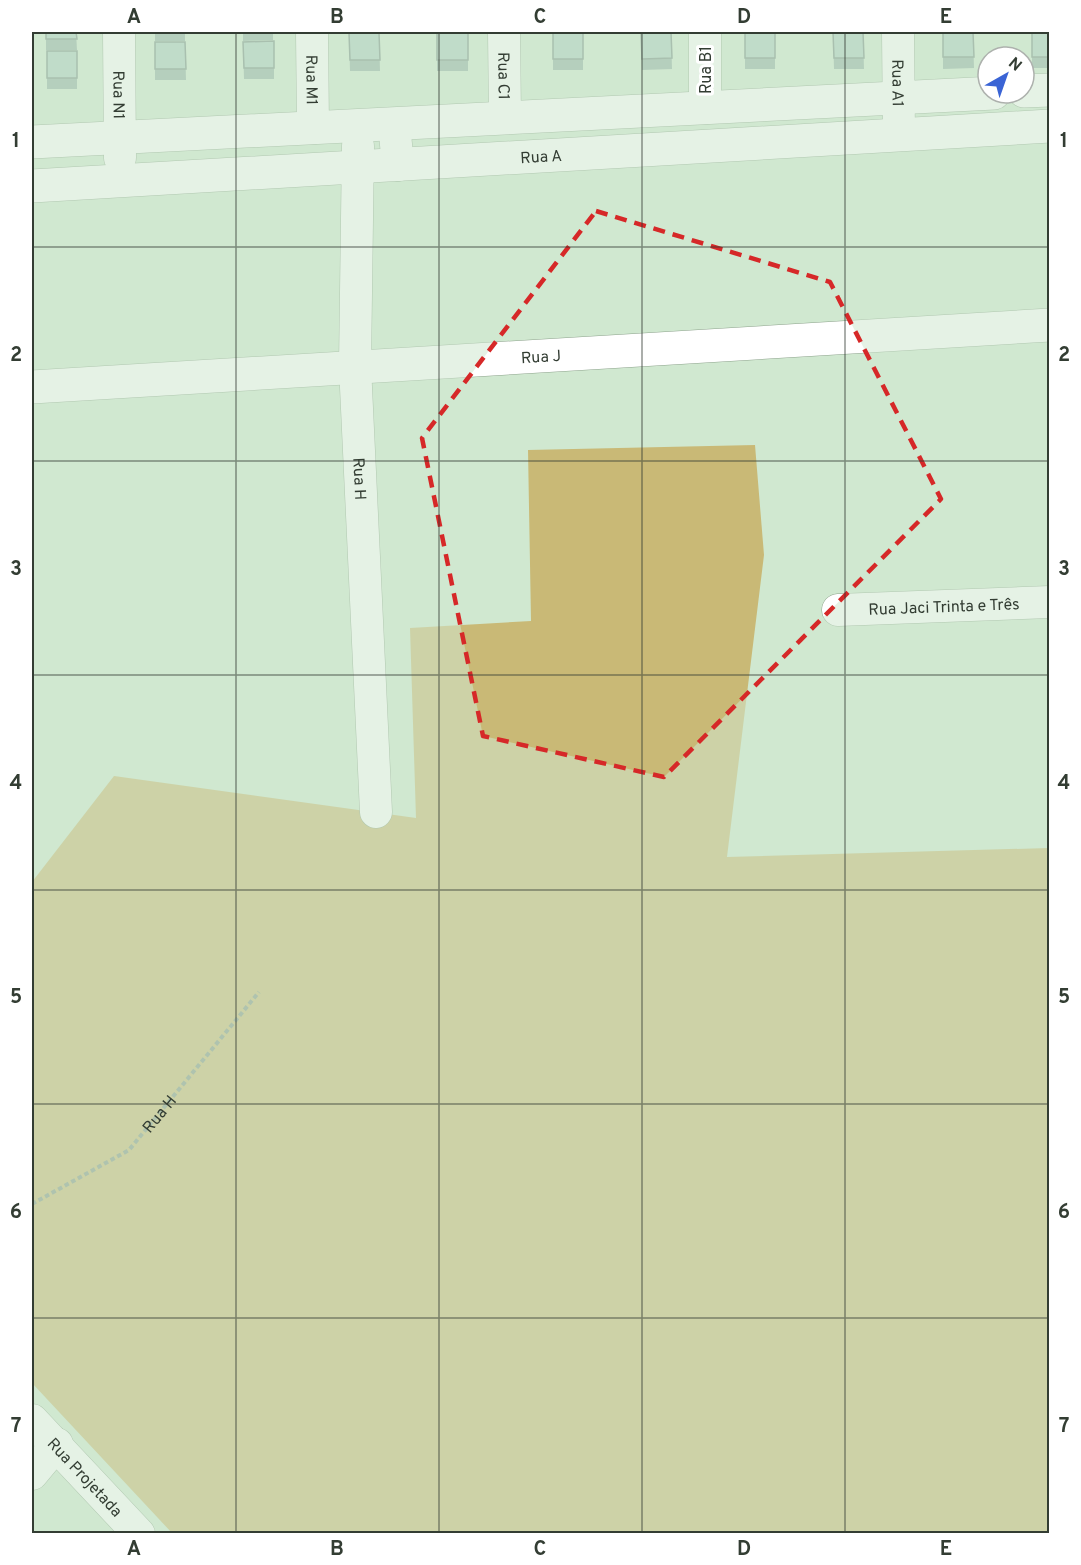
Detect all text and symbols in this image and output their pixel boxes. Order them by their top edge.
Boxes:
text: A [127,5,141,31]
text: B [330,5,344,31]
text: C [534,5,546,31]
text: D [737,5,751,31]
text: E [940,5,952,31]
north arrow [976,45,1036,105]
street label: Rua B1 [697,46,717,94]
street label: Rua C1 [492,52,513,100]
text: N [1004,54,1025,76]
street label: Rua M1 [300,55,321,105]
street label: Rua A1 [886,59,907,107]
street label: Rua N1 [107,70,128,120]
text: 1 [12,129,20,155]
text: 1 [1060,129,1068,155]
street label: Rua A [520,147,563,169]
text: 2 [10,343,22,369]
text: 2 [1058,343,1070,369]
street label: Rua J [520,347,562,369]
street label: Rua H [347,457,369,501]
text: 3 [10,557,22,583]
text: 3 [1058,557,1070,583]
street label: Rua Jaci Trinta e Três [868,595,1020,621]
text: 4 [10,771,22,797]
text: 4 [1058,771,1070,797]
text: 5 [10,985,22,1011]
text: 5 [1058,985,1070,1011]
street label: Rua H [139,1092,182,1138]
text: 6 [10,1200,22,1226]
text: 6 [1058,1200,1070,1226]
text: 7 [11,1414,21,1440]
text: 7 [1059,1414,1069,1440]
street label: Rua Projetada [42,1435,126,1522]
text: A [127,1537,141,1563]
text: B [330,1537,344,1563]
text: C [534,1537,546,1563]
text: D [737,1537,751,1563]
text: E [940,1537,952,1563]

